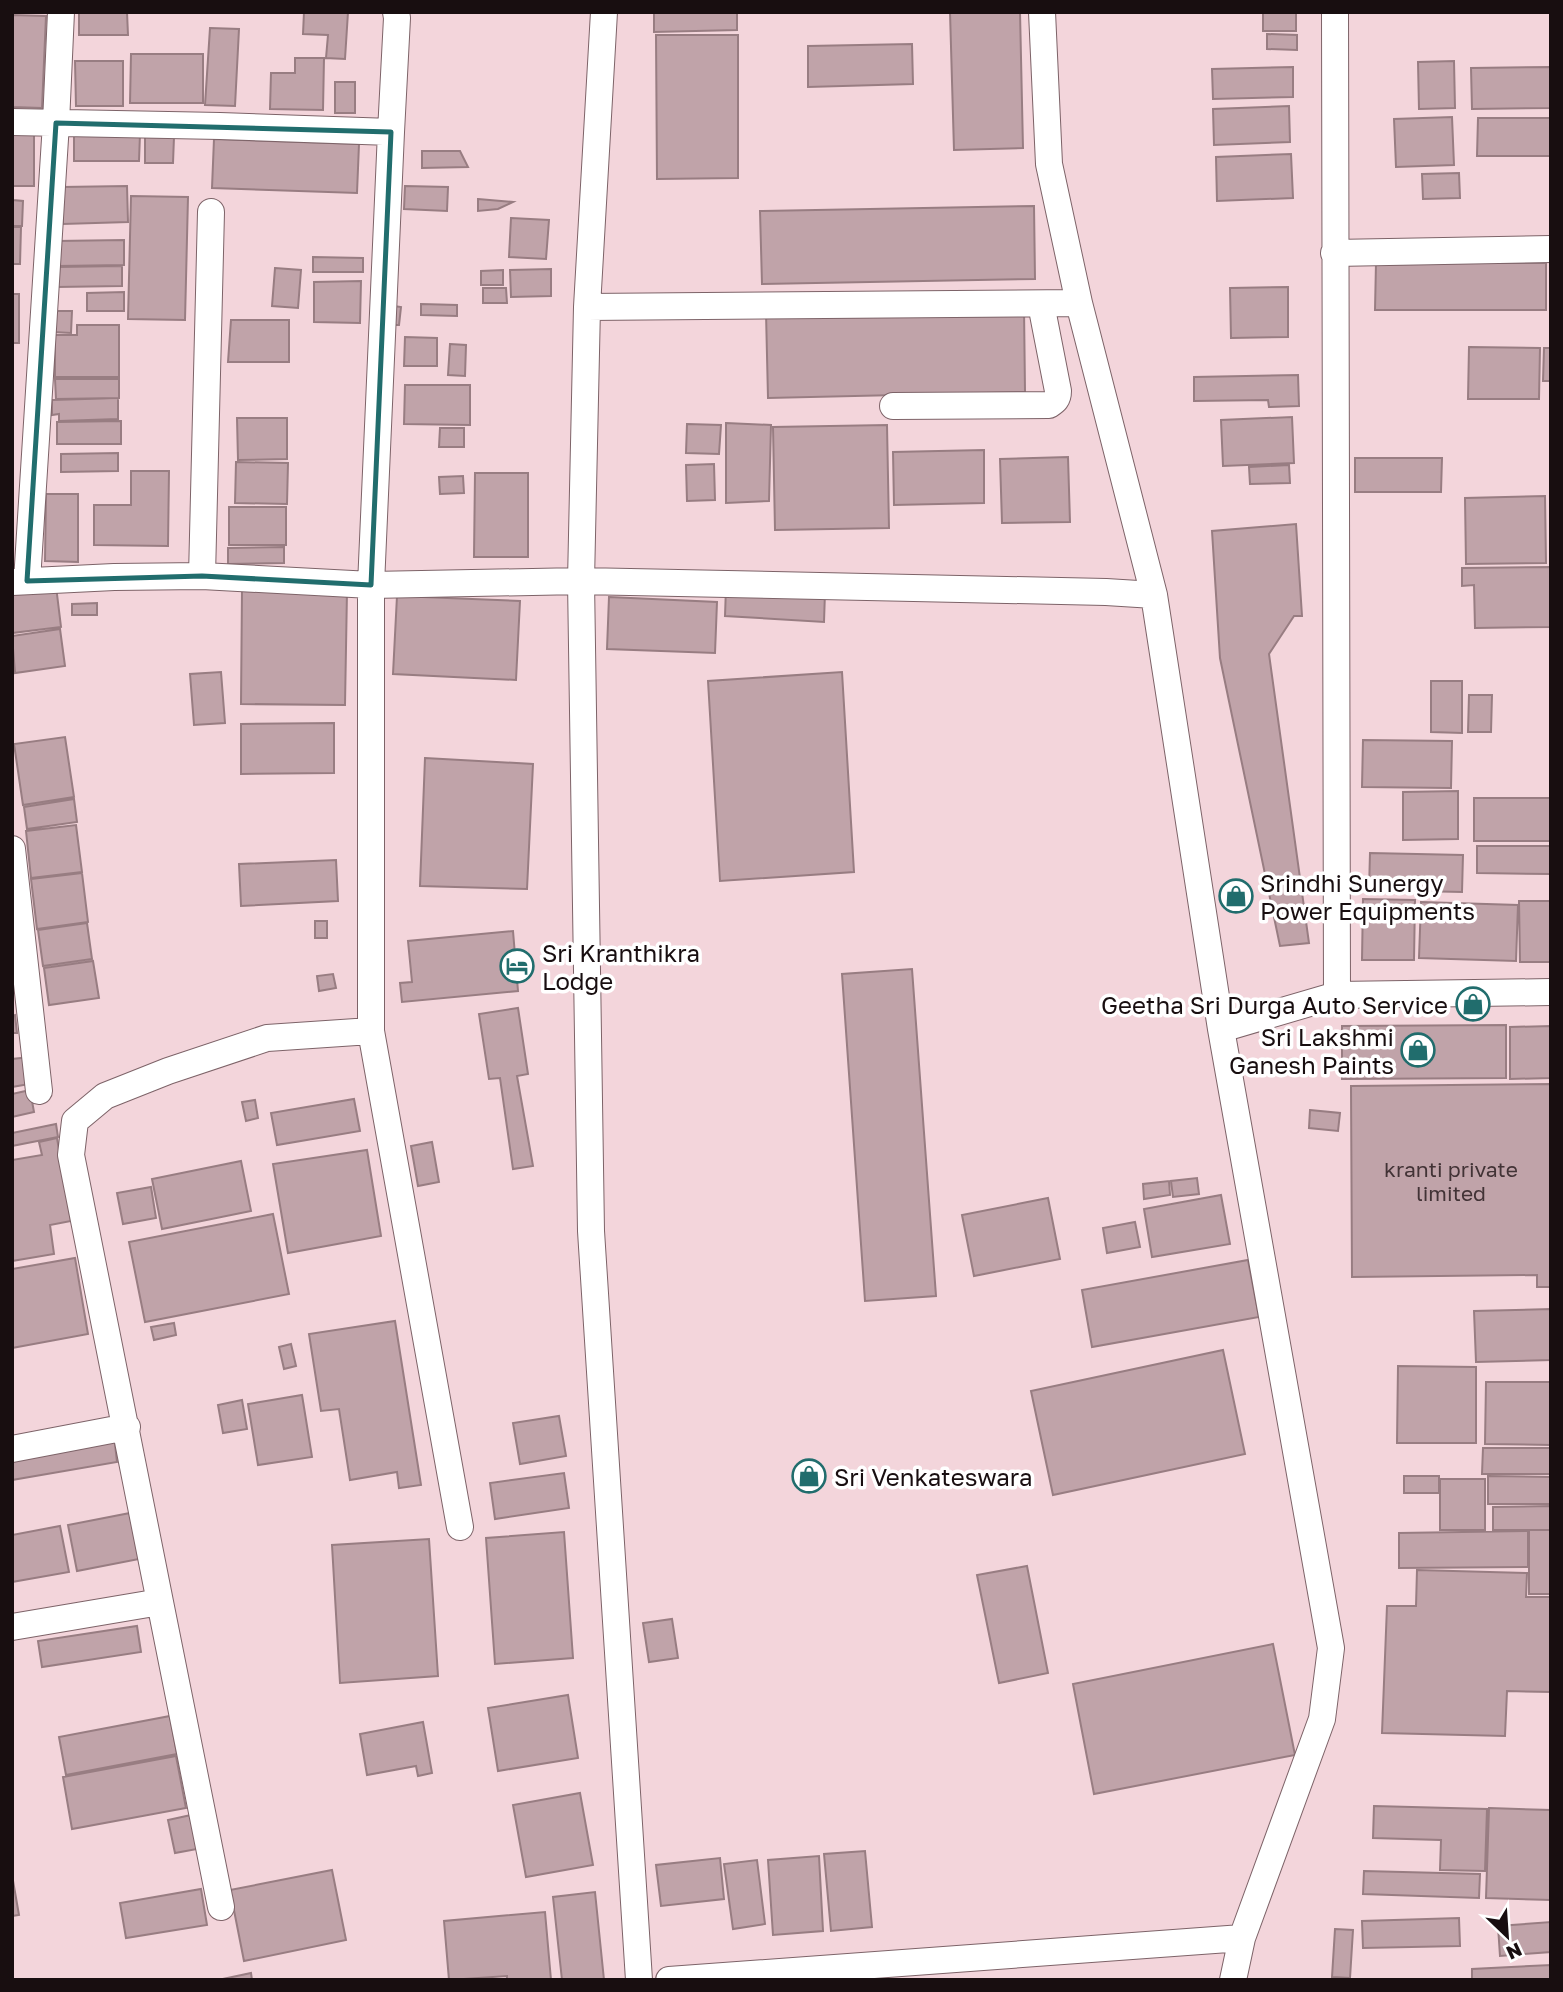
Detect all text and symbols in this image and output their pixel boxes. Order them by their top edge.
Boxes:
place label: Srindhi Sunergy Power Equipments [1260,868,1475,925]
shop icon: Srindhi Sunergy Power Equipments [1217,877,1255,915]
place label: Sri Kranthikra Lodge [542,938,700,995]
hotel icon: Sri Kranthikra Lodge [498,947,536,985]
shop icon: Geetha Sri Durga Auto Service [1454,985,1492,1023]
place label: Geetha Sri Durga Auto Service [1101,990,1448,1019]
place label: Sri Lakshmi Ganesh Paints [1229,1022,1394,1079]
shop icon: Sri Lakshmi Ganesh Paints [1399,1031,1437,1069]
house number: kranti private limited [1384,1156,1518,1206]
shop icon: Sri Venkateswara [790,1457,828,1495]
place label: Sri Venkateswara [834,1462,1033,1491]
north arrow [1472,1901,1542,1971]
text: N [1503,1938,1526,1965]

